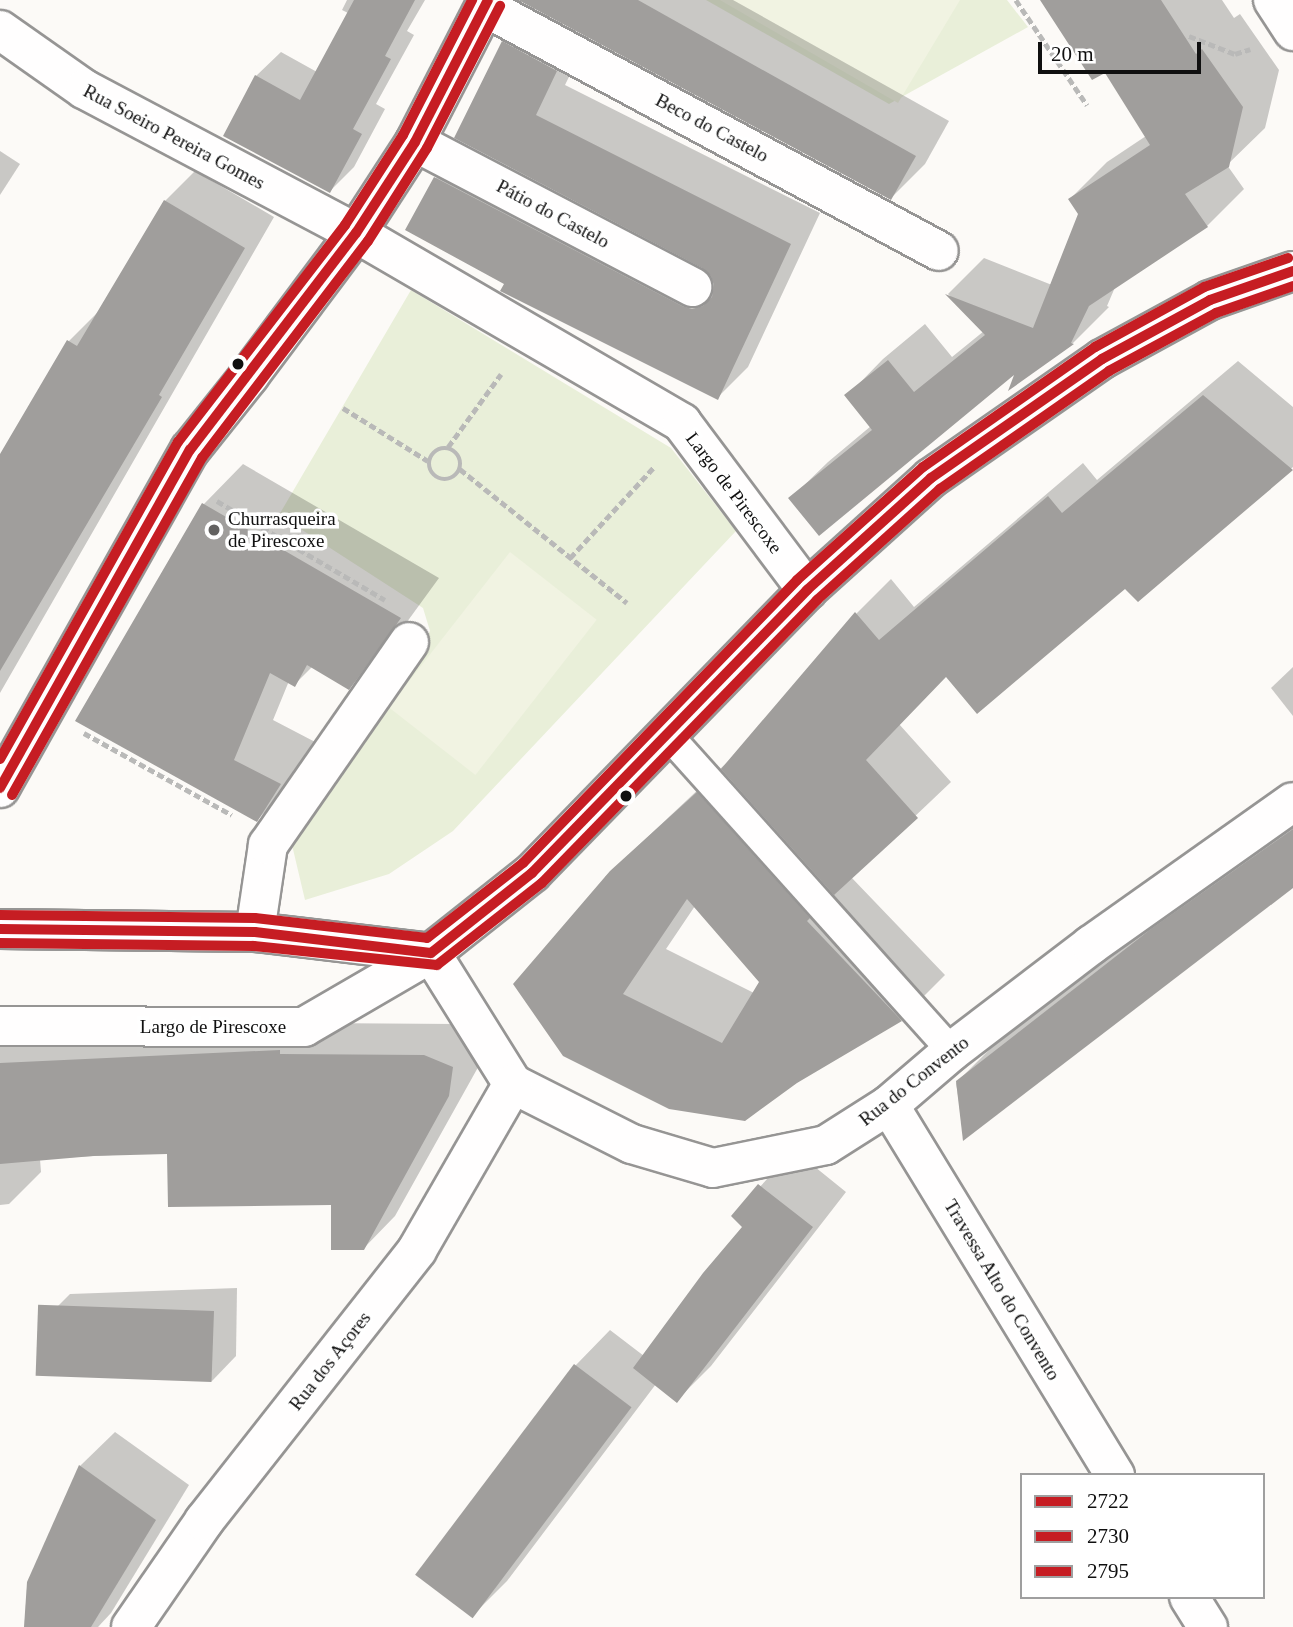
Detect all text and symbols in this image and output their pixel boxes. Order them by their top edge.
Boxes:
scale bar [1041,28,1204,72]
text: 20 m [1051,42,1094,66]
street label: Rua Soeiro Pereira Gomes [79,79,269,195]
street label: Beco do Castelo [652,89,772,167]
street label: Pátio do Castelo [493,175,613,253]
unlabelled marker [231,357,245,371]
street label: Largo de Pirescoxe [681,428,787,558]
place label: Churrasqueira de Pirescoxe [228,508,336,552]
marker: Churrasqueira de Pirescoxe [206,522,222,538]
unlabelled marker [619,789,633,803]
street label: Largo de Pirescoxe [140,1016,286,1038]
street label: Rua do Convento [855,1031,973,1131]
street label: Travessa Alto do Convento [939,1195,1065,1385]
street label: Rua dos Açores [284,1307,376,1415]
legend [1020,1473,1265,1599]
text: 2722 [1087,1489,1129,1513]
text: 2730 [1087,1524,1129,1548]
text: 2795 [1087,1559,1129,1583]

